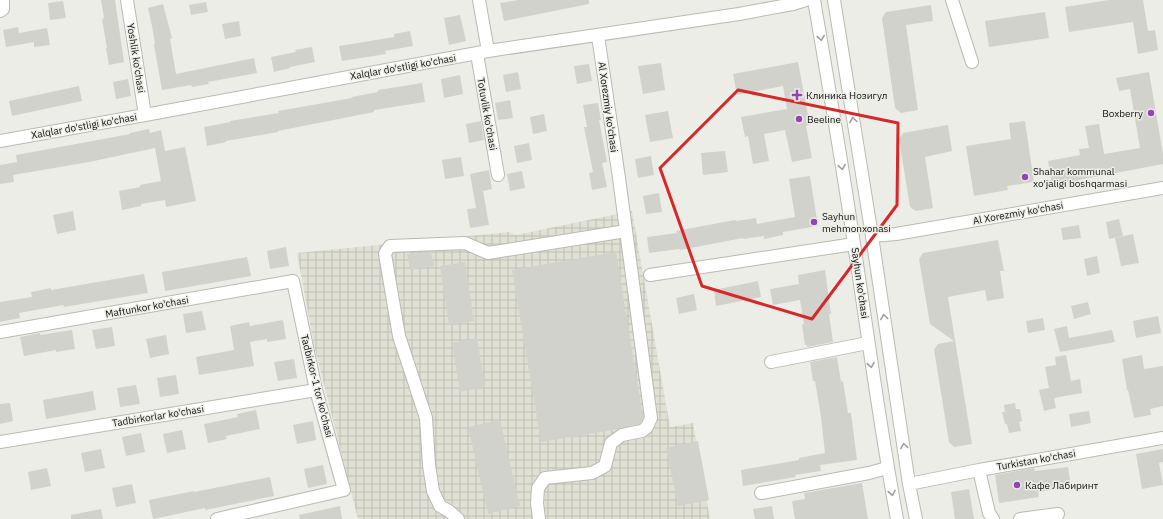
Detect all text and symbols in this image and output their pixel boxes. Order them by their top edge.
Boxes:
street label: Yoshlik ko'chasi [124,22,148,94]
one-way arrow [816,35,825,42]
street label: Xalqlar do'stligi ko'chasi [349,51,457,83]
street label: Al Xorezmiy ko'chasi [595,61,621,153]
street label: Totuvlik ko'chasi [474,77,500,151]
marker: Клиника Нозигул [791,89,803,101]
place label: Клиника Нозигул [806,89,887,102]
place label: Boxberry [1102,107,1143,120]
marker: Boxberry [1146,108,1156,118]
street label: Xalqlar do'stligi ko'chasi [30,110,138,142]
place label: Beeline [807,113,841,126]
marker: Beeline [794,114,804,124]
one-way arrow [849,117,858,123]
one-way arrow [837,164,846,170]
place label: Shahar kommunal xo'jaligi boshqarmasi [1033,165,1127,190]
marker: Shahar kommunal xo'jaligi boshqarmasi [1020,172,1030,182]
street label: Al Xorezmiy ko'chasi [972,199,1064,227]
place label: Sayhun mehmonxonasi [822,210,891,235]
marker: Sayhun mehmonxonasi [809,217,819,227]
street label: Sayhun ko'chasi [849,247,871,319]
street label: Maftunkor ko'chasi [104,293,190,321]
one-way arrow [880,314,889,320]
street label: Tadbirkor-1 tor ko'chasi [298,333,336,439]
one-way arrow [866,361,875,368]
street label: Tadbirkorlar ko'chasi [111,402,205,430]
one-way arrow [900,443,908,449]
street label: Turkistan ko'chasi [995,447,1077,473]
place label: Кафе Лабиринт [1025,479,1099,492]
marker: Кафе Лабиринт [1012,480,1022,490]
one-way arrow [887,490,896,496]

